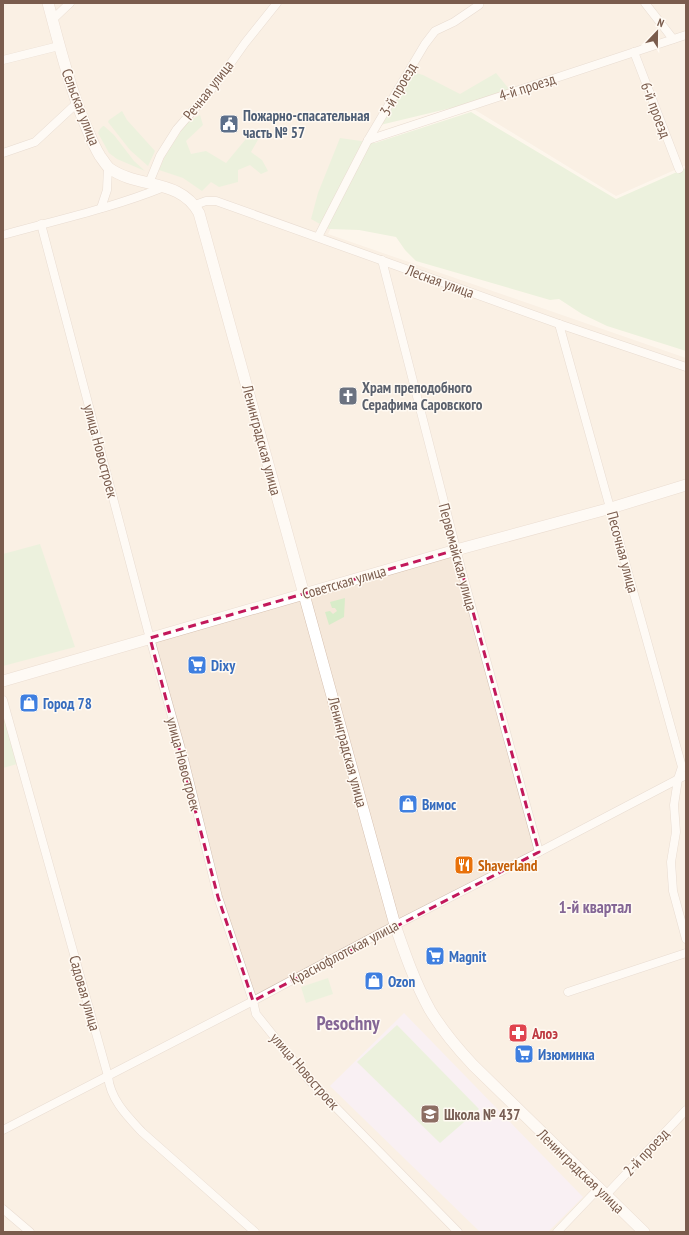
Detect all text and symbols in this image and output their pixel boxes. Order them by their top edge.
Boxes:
north arrow [637,12,677,52]
text: N [655,15,666,30]
street label: Речная улица [179,56,237,124]
street label: 3-й проезд [375,59,421,119]
street label: Сельская улица [58,66,104,148]
street label: 4-й проезд [496,69,558,105]
street label: 6-й проезд [637,79,675,141]
place label: Пожарно-спасательная часть № 57 [243,106,370,142]
public building icon: Пожарно-спасательная часть № 57 [218,113,240,135]
street label: Лесная улица [402,260,477,302]
place label: Храм преподобного Серафима Саровского [362,378,483,414]
street label: Ленинградская улица [238,382,286,497]
church icon: Храм преподобного Серафима Саровского [337,385,359,407]
street label: улица Новостроек [79,402,123,500]
street label: Первомайская улица [435,501,481,613]
street label: Песочная улица [603,509,643,595]
street label: Советская улица [300,561,388,603]
supermarket icon: Dixy [186,654,208,676]
place label: Dixy [211,656,236,675]
shop icon: Город 78 [18,692,40,714]
place label: Город 78 [43,694,92,713]
street label: Ленинградская улица [324,694,372,809]
street label: улица Новостроек [162,715,206,813]
shop icon: Вимос [397,793,419,815]
place label: Вимос [422,795,457,814]
restaurant icon: Shaverland [453,854,475,876]
place label: Shaverland [478,856,538,875]
district label: 1-й квартал [558,896,632,918]
street label: Краснофлотская улица [286,915,402,989]
supermarket icon: Magnit [424,945,446,967]
place label: Magnit [449,947,487,966]
street label: Садовая улица [65,953,105,1033]
shop icon: Ozon [363,970,385,992]
place label: Ozon [388,972,415,991]
district label: Pesochny [316,1011,380,1035]
pharmacy icon: Алоэ [507,1022,529,1044]
place label: Алоэ [531,1024,558,1043]
street label: улица Новостроек [266,1029,344,1114]
supermarket icon: Изюминка [513,1043,535,1065]
place label: Изюминка [538,1045,595,1064]
school or university icon: Школа № 437 [419,1103,441,1125]
place label: Школа № 437 [444,1105,520,1124]
street label: Ленинградская улица [533,1124,628,1217]
street label: 2-й проезд [619,1124,673,1180]

